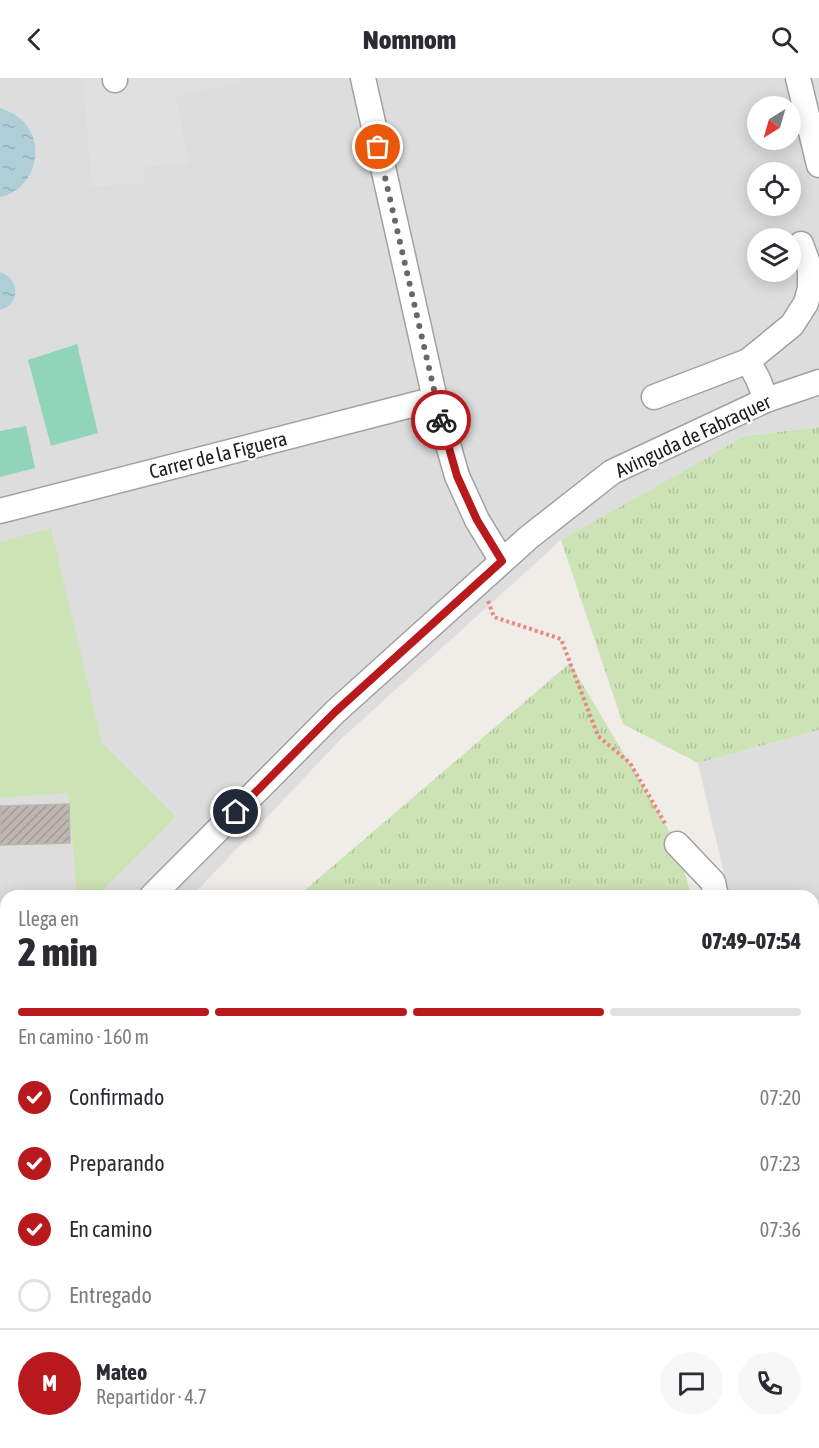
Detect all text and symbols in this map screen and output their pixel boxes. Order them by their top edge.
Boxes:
icon: back [18,23,51,56]
icon: search [768,23,801,56]
text: Nomnom [363,24,456,55]
north arrow [747,96,801,150]
map controls [747,96,801,282]
pin [352,121,403,172]
icon: bag [361,130,394,163]
button: locate [747,162,801,216]
button: layers [747,228,801,282]
street label: Avinguda de Fabraquer [611,389,775,482]
courier [411,390,471,450]
icon: bike [425,404,458,437]
street label: Carrer de la Figuera [147,426,289,483]
pin [210,786,261,837]
icon: home [219,795,252,828]
text: Llega en [18,907,79,930]
text: 07:49–07:54 [702,928,801,954]
text: 2 min [18,930,98,974]
text: En camino · 160 m [18,1025,149,1048]
icon: check [18,1081,51,1114]
text: Confirmado [69,1084,164,1110]
text: 07:20 [760,1086,801,1109]
icon: check [18,1147,51,1180]
text: Preparando [69,1150,165,1176]
text: 07:23 [760,1152,801,1175]
icon: check [18,1213,51,1246]
text: En camino [69,1216,152,1242]
text: 07:36 [760,1218,801,1241]
text: Entregado [69,1282,152,1308]
button: chat [660,1352,723,1415]
button: phone [738,1352,801,1415]
text: Mateo [96,1359,147,1385]
text: M [42,1370,57,1396]
text: Repartidor · 4.7 [96,1385,207,1408]

